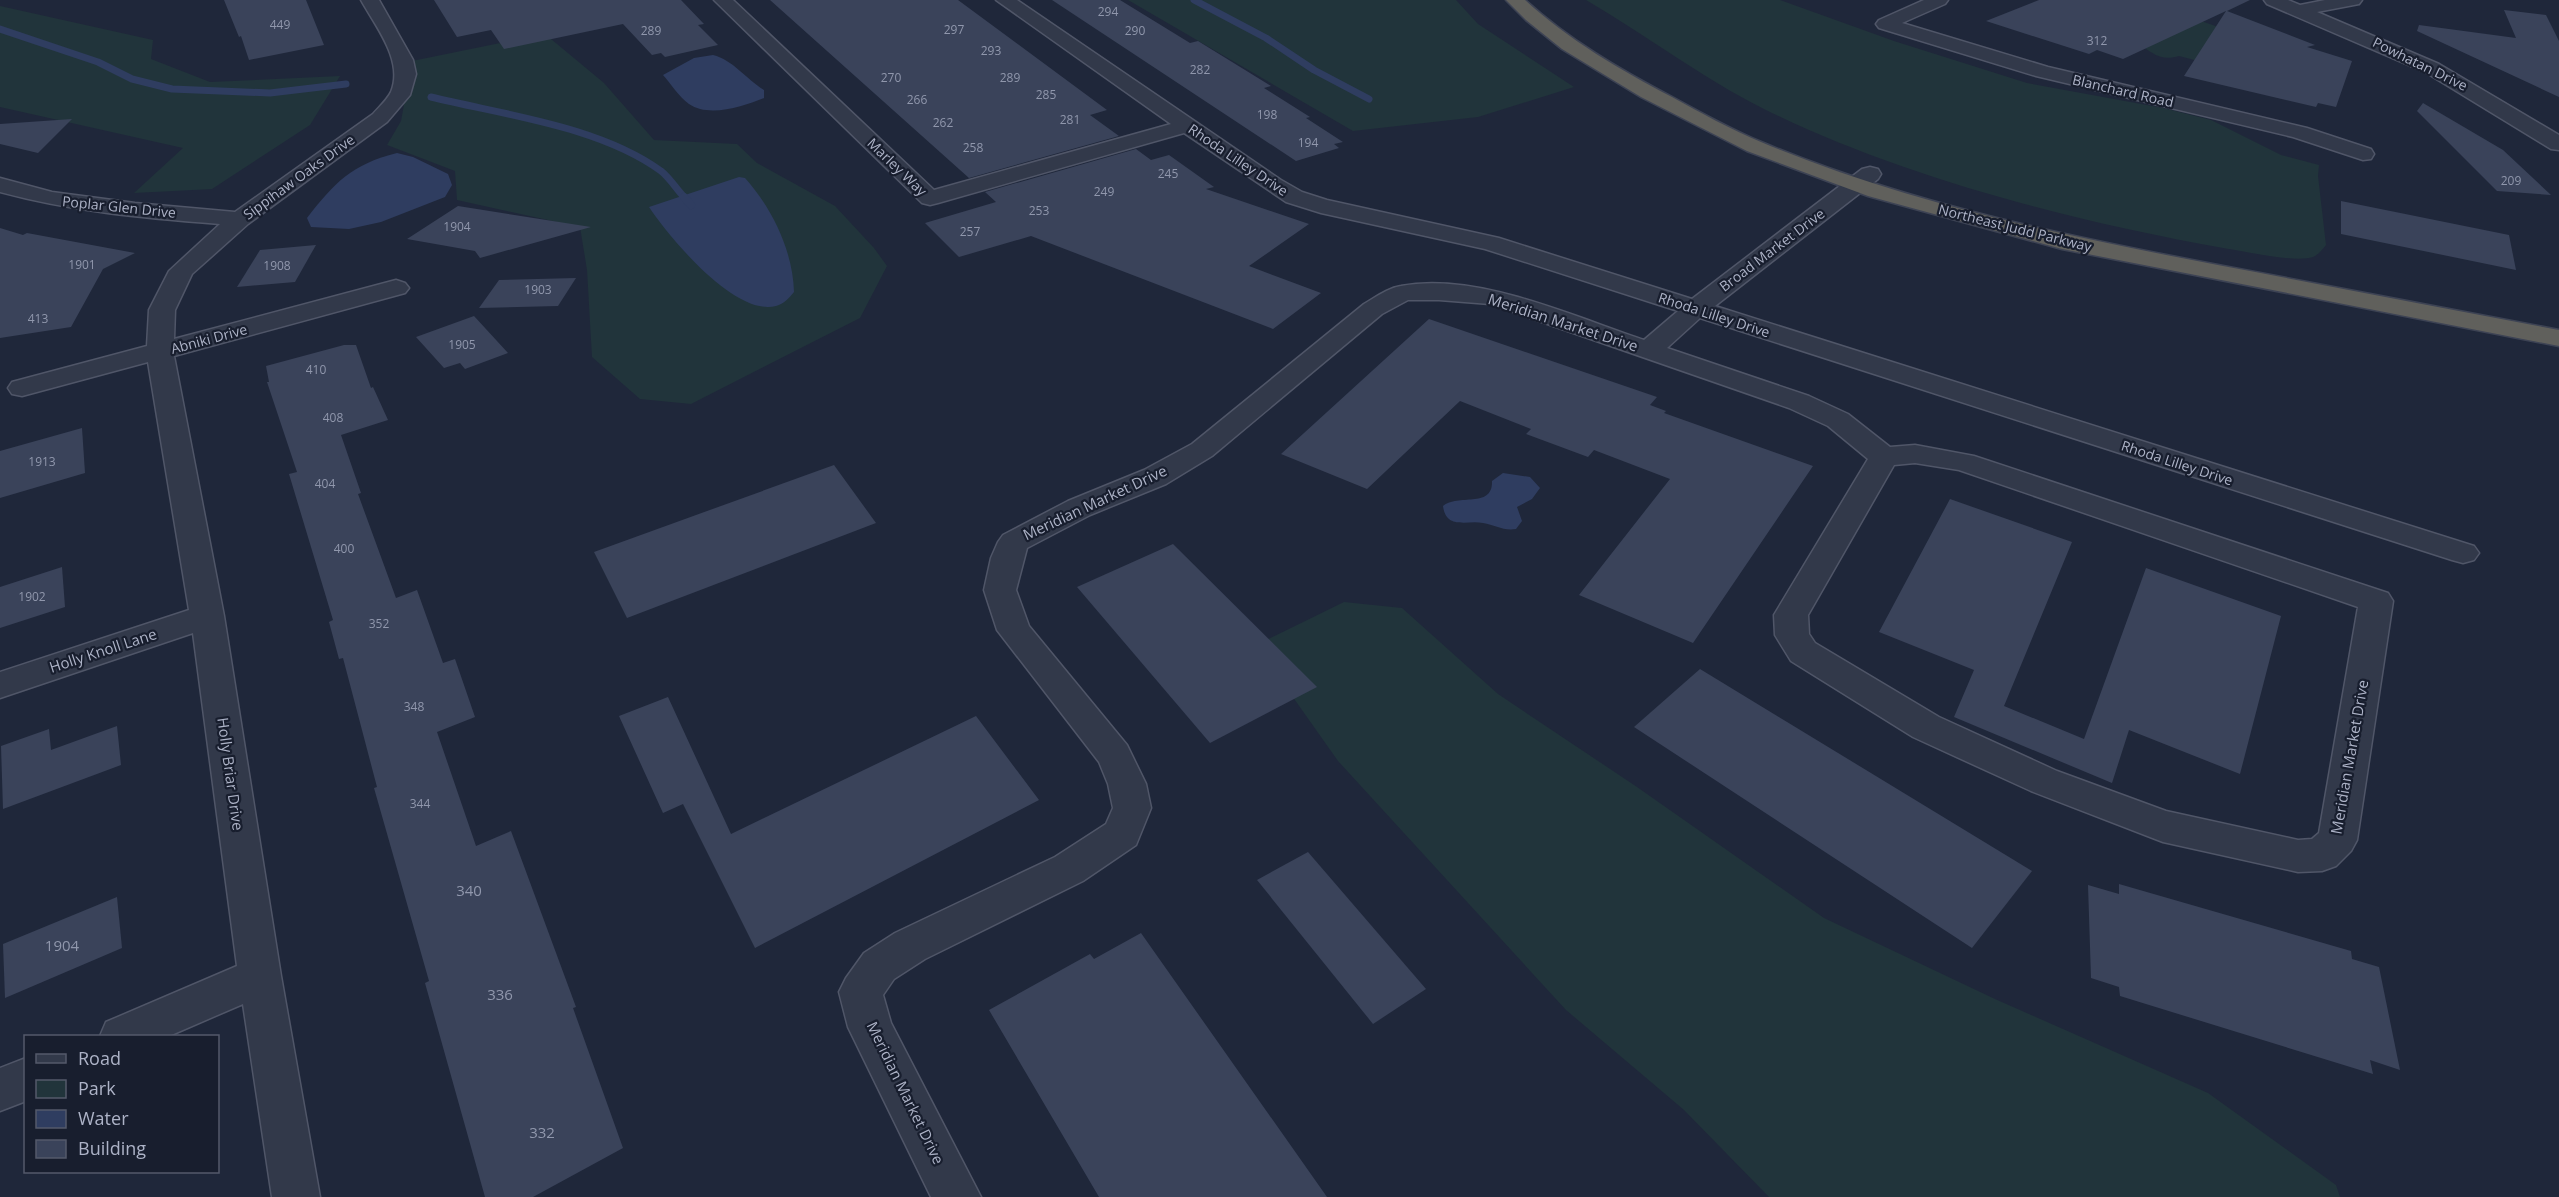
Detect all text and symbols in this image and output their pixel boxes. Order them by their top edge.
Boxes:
house number: 294 [1098,3,1118,20]
house number: 449 [270,16,290,33]
house number: 297 [944,21,964,38]
house number: 289 [641,22,661,39]
house number: 290 [1125,22,1145,39]
house number: 312 [2087,32,2107,49]
street label: Powhatan Drive [2370,32,2471,95]
house number: 293 [981,42,1001,59]
house number: 282 [1190,61,1210,78]
house number: 270 [881,69,901,86]
house number: 289 [1000,69,1020,86]
street label: Blanchard Road [2071,70,2176,111]
house number: 285 [1036,86,1056,103]
house number: 266 [907,91,927,108]
house number: 198 [1257,106,1277,123]
house number: 281 [1060,111,1080,128]
house number: 262 [933,114,953,131]
street label: Rhoda Lilley Drive [1185,119,1292,200]
street label: Sippihaw Oaks Drive [239,130,358,223]
street label: Marley Way [863,133,932,201]
house number: 194 [1298,134,1318,151]
house number: 258 [963,139,983,156]
house number: 245 [1158,165,1178,182]
house number: 209 [2501,172,2521,189]
house number: 249 [1094,183,1114,200]
street label: Poplar Glen Drive [61,191,177,222]
street label: Northeast Judd Parkway [1937,199,2095,256]
house number: 253 [1029,202,1049,219]
street label: Broad Market Drive [1715,204,1828,296]
house number: 1904 [443,218,471,235]
house number: 257 [960,223,980,240]
house number: 1901 [68,256,96,273]
house number: 1908 [263,257,291,274]
house number: 1903 [524,281,552,298]
street label: Meridian Market Drive [1486,288,1641,356]
street label: Rhoda Lilley Drive [1656,288,1773,342]
house number: 413 [28,310,48,327]
street label: Abniki Drive [169,319,249,358]
house number: 1905 [448,336,476,353]
house number: 410 [306,361,326,378]
house number: 408 [323,409,343,426]
street label: Rhoda Lilley Drive [2119,436,2236,490]
house number: 1913 [28,453,56,470]
street label: Meridian Market Drive [1019,460,1170,544]
house number: 404 [315,475,335,492]
house number: 400 [334,540,354,557]
house number: 1902 [18,588,46,605]
house number: 352 [369,615,389,632]
street label: Holly Knoll Lane [46,623,159,677]
street label: Meridian Market Drive [2326,678,2372,836]
house number: 348 [404,698,424,715]
street label: Holly Briar Drive [213,716,249,832]
house number: 344 [410,795,430,812]
house number: 340 [456,880,482,900]
house number: 1904 [45,935,80,955]
house number: 336 [487,984,513,1004]
street label: Meridian Market Drive [863,1018,949,1167]
legend [24,1035,219,1173]
text: Road [78,1046,121,1070]
text: Park [78,1076,116,1100]
text: Water [78,1106,129,1130]
house number: 332 [529,1122,555,1142]
text: Building [78,1136,146,1160]

